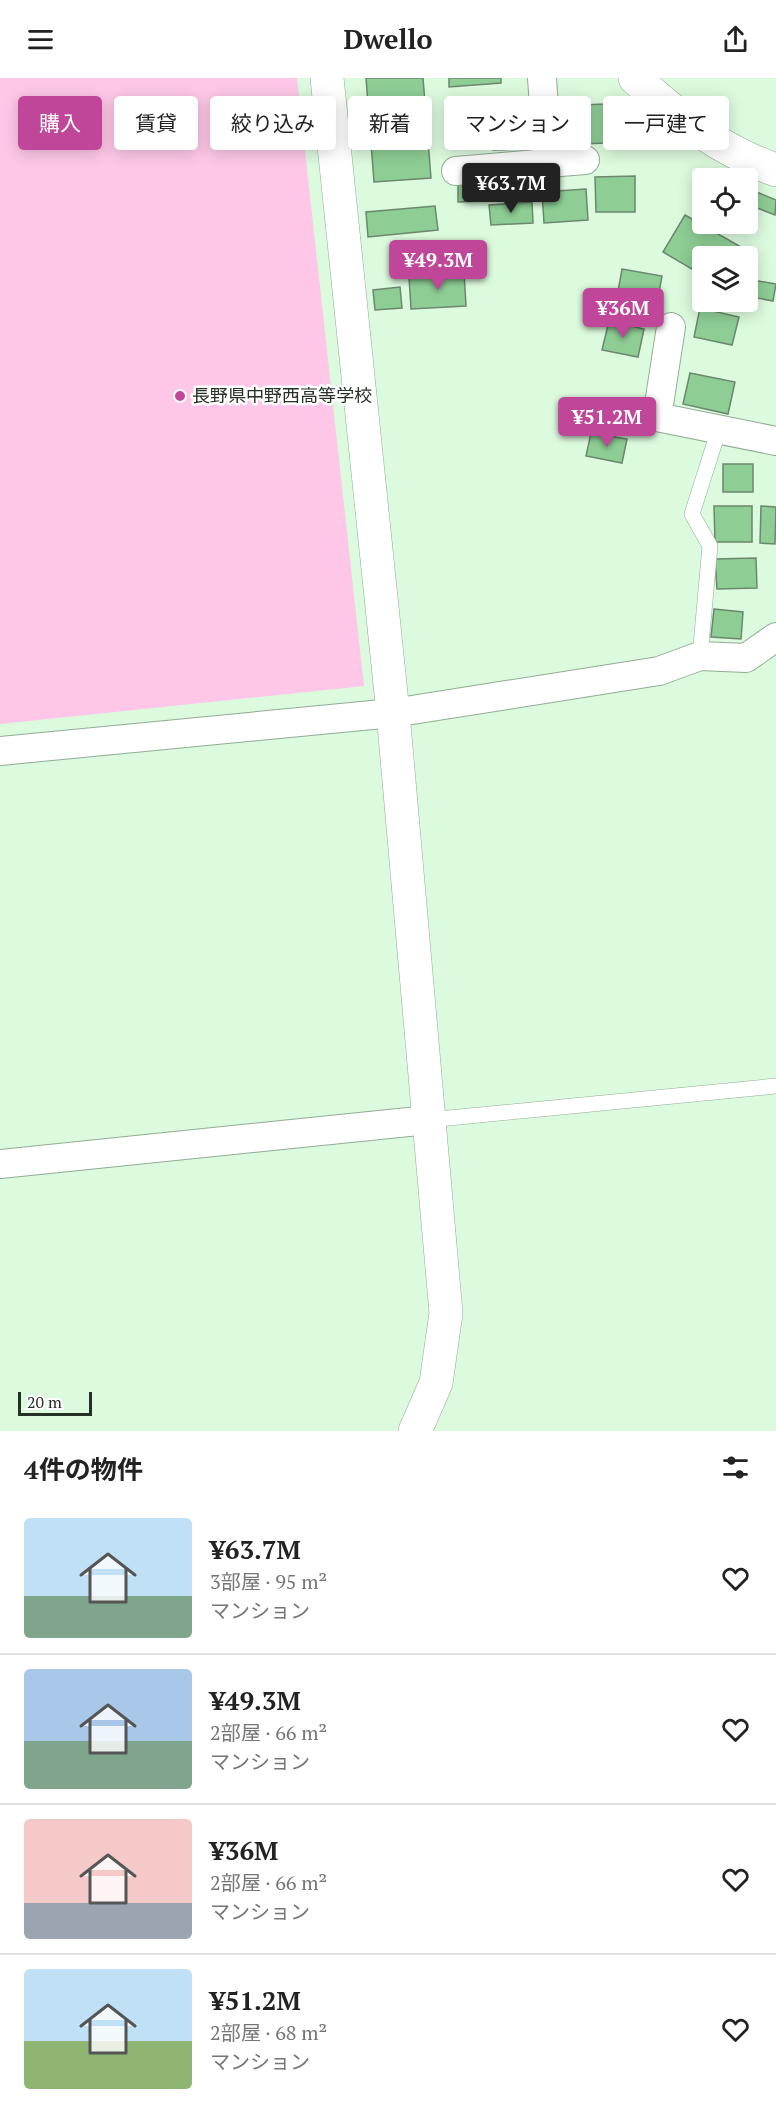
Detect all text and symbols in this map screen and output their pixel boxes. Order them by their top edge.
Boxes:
text: Dwello [343,21,433,57]
icon: menu [24,23,57,56]
icon: share [719,23,752,56]
chip: 購入 [18,96,102,150]
chip: 賃貸 [114,96,198,150]
chip: 絞り込み [210,96,336,150]
chip: 新着 [348,96,432,150]
chip: マンション [444,96,591,150]
chip: 一戸建て [603,96,729,150]
pin: ¥63.7M [462,163,560,214]
map controls [692,168,758,312]
button: locate [692,168,758,234]
text: ¥63.7M [476,169,546,196]
pin: ¥49.3M [389,240,487,291]
text: ¥49.3M [403,246,473,273]
button: layers [692,246,758,312]
pin: ¥36M [587,288,659,339]
text: ¥36M [597,294,649,321]
place label: 長野県中野西高等学校 [192,383,372,407]
marker: 長野県中野西高等学校 [173,389,187,403]
pin: ¥51.2M [558,397,656,448]
text: ¥51.2M [572,403,642,430]
scale bar [18,1389,92,1416]
text: 20 m [27,1391,62,1413]
icon: filters [719,1451,752,1484]
text: 4件の物件 [24,1452,143,1486]
text: ¥63.7M [210,1532,301,1566]
icon: home [72,1542,144,1614]
icon: heart [719,1562,752,1595]
text: 3部屋 · 95 m² [210,1568,327,1595]
text: マンション [210,1597,310,1624]
text: ¥49.3M [210,1683,301,1717]
icon: home [72,1693,144,1765]
icon: heart [719,1713,752,1746]
text: 2部屋 · 66 m² [210,1719,327,1746]
text: マンション [210,1748,310,1775]
text: ¥36M [210,1833,278,1867]
icon: home [72,1843,144,1915]
icon: heart [719,1863,752,1896]
text: 2部屋 · 66 m² [210,1869,327,1896]
text: マンション [210,1898,310,1925]
text: ¥51.2M [210,1983,301,2017]
icon: home [72,1993,144,2065]
icon: heart [719,2013,752,2046]
text: 2部屋 · 68 m² [210,2019,327,2046]
text: マンション [210,2048,310,2075]

